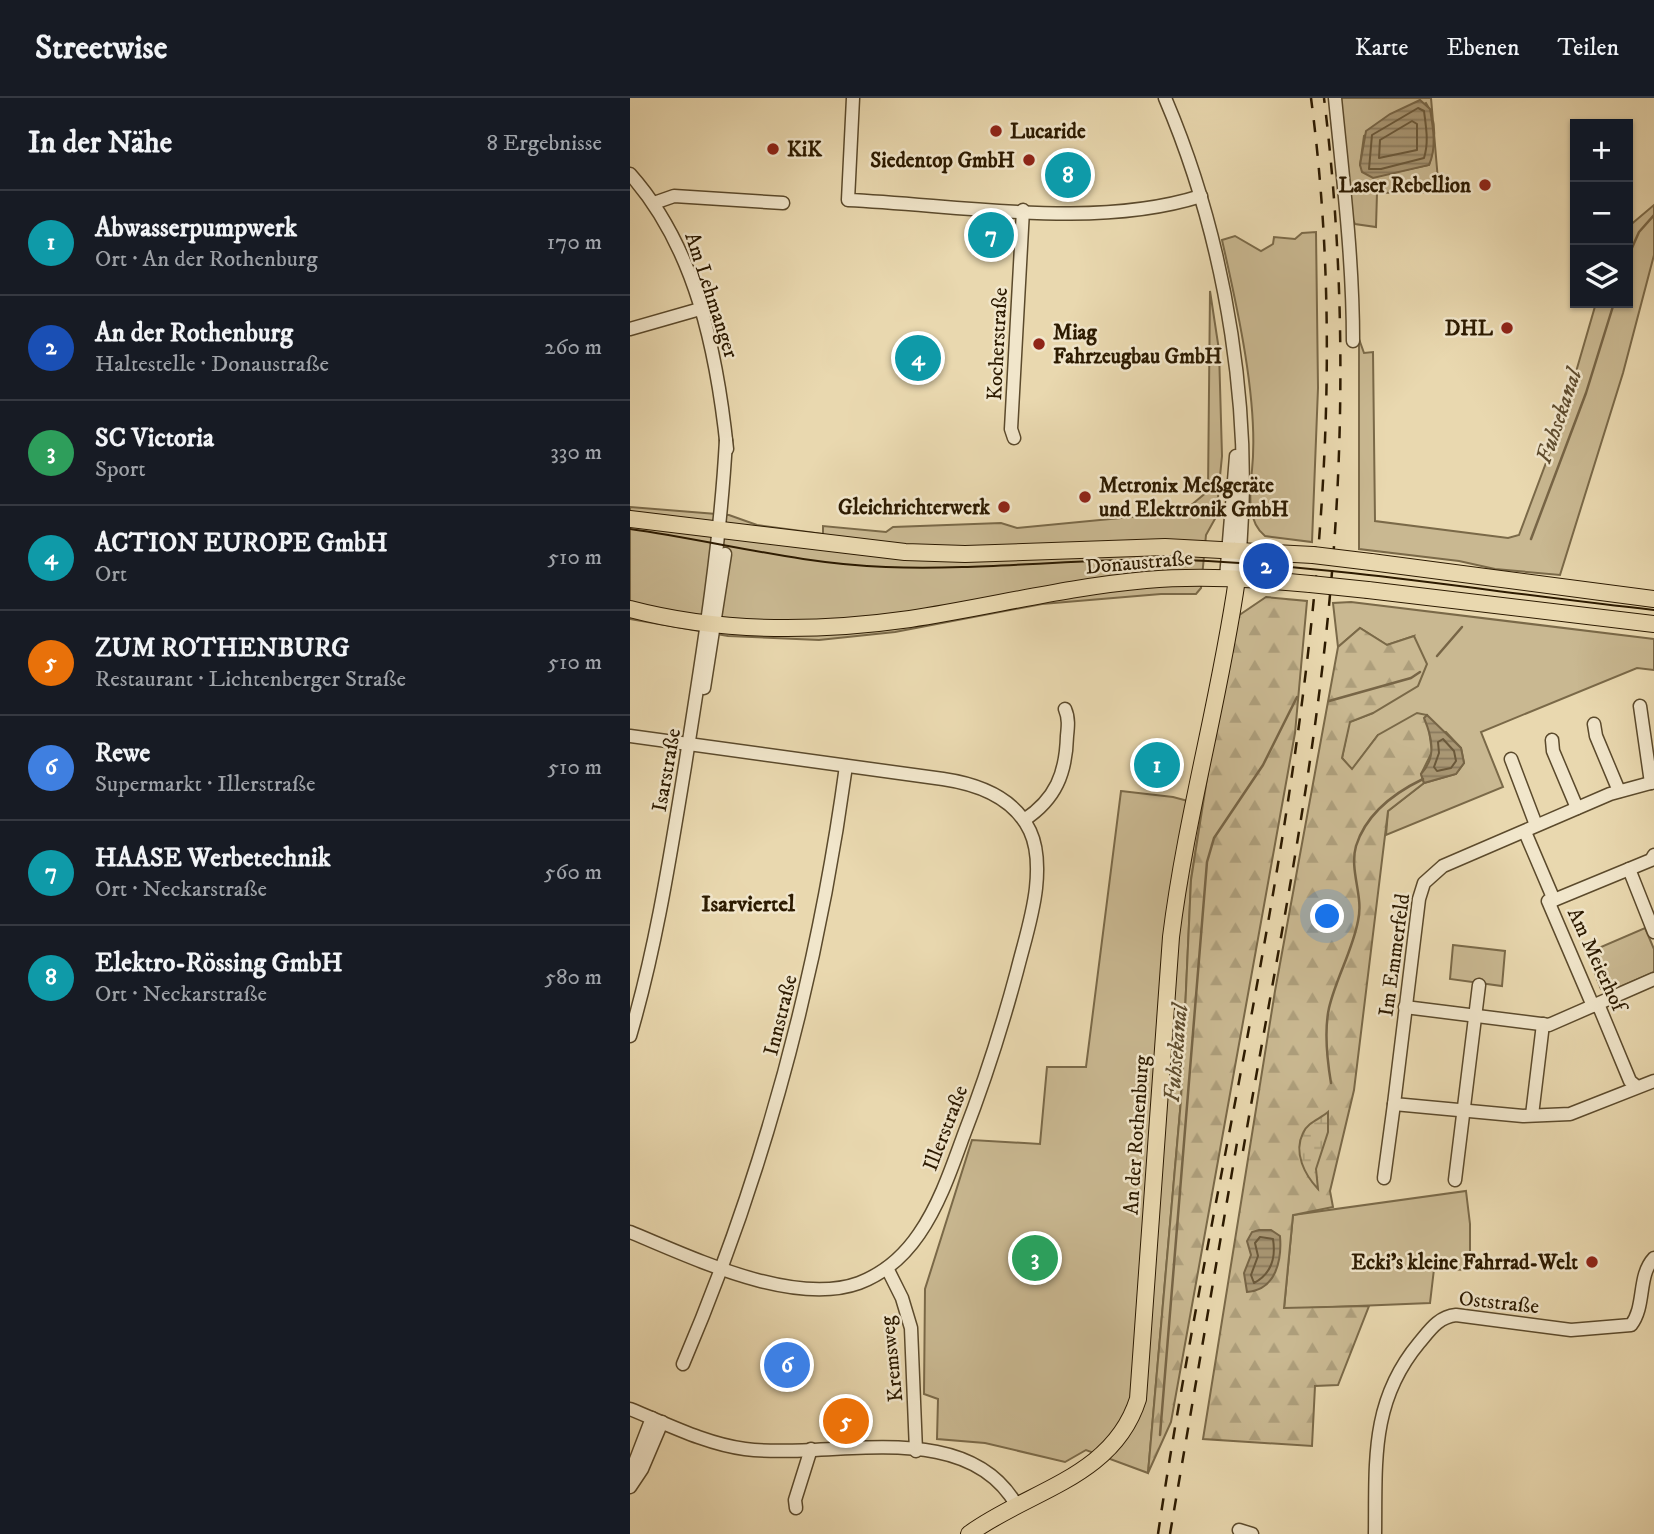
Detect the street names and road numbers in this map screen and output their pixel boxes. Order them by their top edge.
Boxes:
street label: Am Lehmanger [678,229,744,362]
street label: Kocherstraße [982,287,1014,401]
street label: Donaustraße [1084,545,1194,581]
street label: Isarstraße [647,726,687,814]
street label: Im Emmerfeld [1373,891,1417,1018]
street label: Am Meierhof [1561,904,1633,1018]
street label: Innstraße [758,972,804,1058]
street label: An der Rothenburg [1118,1054,1156,1216]
street label: Illerstraße [918,1082,974,1175]
street label: Oststraße [1458,1286,1541,1320]
street label: Kremsweg [874,1314,909,1403]

